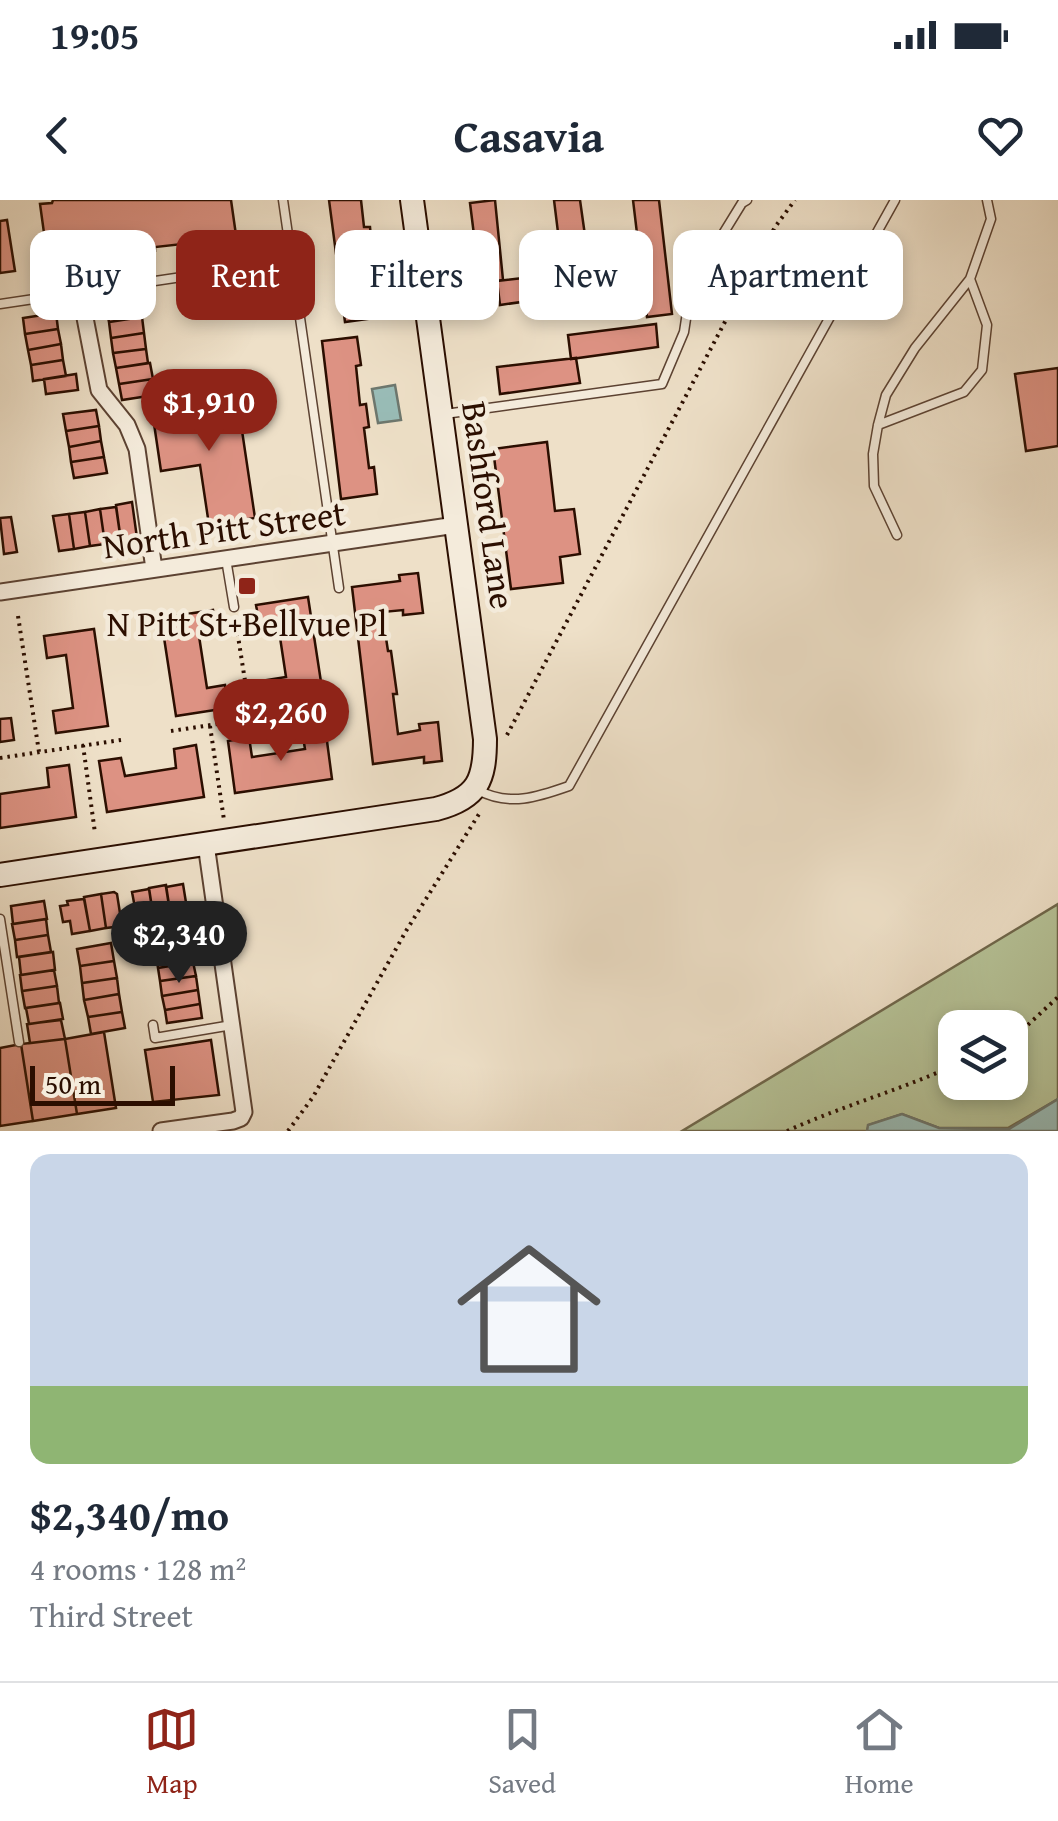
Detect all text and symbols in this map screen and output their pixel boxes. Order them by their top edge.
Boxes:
text: 19:05 [50,7,140,63]
text: Casavia [454,103,604,168]
icon: back [30,108,85,163]
icon: heart [973,108,1028,163]
chip: Buy [30,230,156,320]
chip: Rent [176,230,315,320]
chip: Filters [335,230,499,320]
chip: New [519,230,653,320]
chip: Apartment [673,230,903,320]
pin: $1,910 [128,369,290,454]
text: $1,910 [163,378,255,425]
street label: Bashford Lane [449,398,529,612]
street label: North Pitt Street [99,487,349,571]
marker: N Pitt St+Bellvue Pl [236,575,258,597]
place label: N Pitt St+Bellvue Pl [107,598,387,649]
pin: $2,260 [200,679,362,764]
text: $2,260 [235,688,327,735]
pin: $2,340 [98,901,260,986]
text: $2,340 [133,910,225,957]
map controls [938,1010,1028,1100]
button: layers [938,1010,1028,1100]
scale bar [30,1061,175,1106]
text: 50 m [45,1063,101,1104]
icon: home [439,1219,619,1399]
text: $2,340/mo [30,1484,229,1545]
text: 4 rooms · 128 m² [30,1545,246,1592]
text: Third Street [30,1592,193,1639]
tab: Map [144,1702,199,1803]
tab: Saved [488,1702,556,1803]
tab: Home [845,1702,914,1803]

